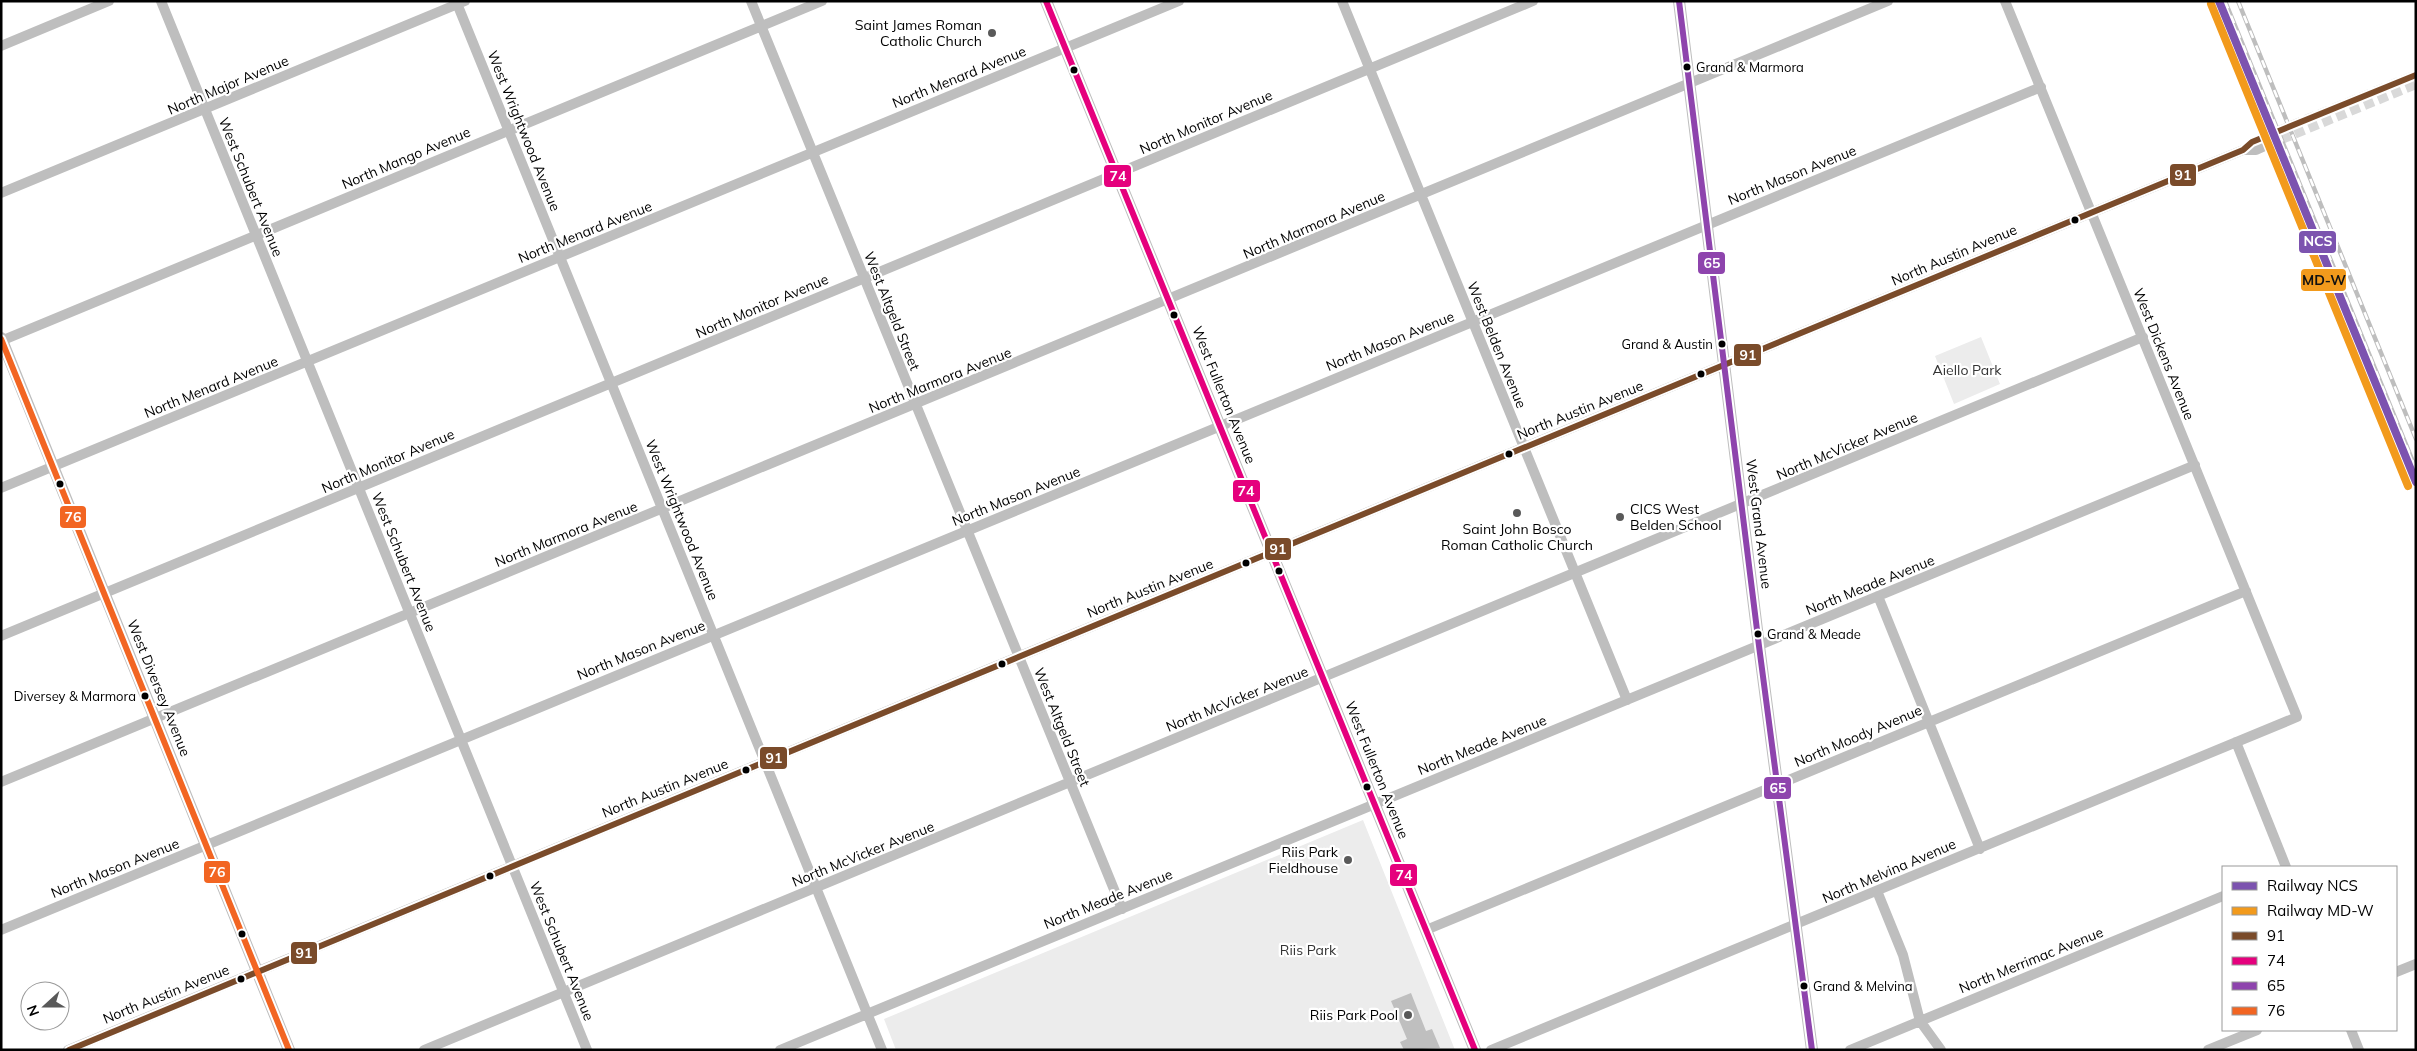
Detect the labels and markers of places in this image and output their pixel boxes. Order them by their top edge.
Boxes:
place label: Saint James Roman Catholic Church [855,16,982,50]
marker: Saint James Roman Catholic Church [986,27,998,39]
place label: Grand & Marmora [1696,59,1804,75]
marker: Grand & Marmora [1682,62,1692,72]
unlabelled marker [1069,65,1079,75]
unlabelled marker [2070,215,2080,225]
unlabelled marker [1169,310,1179,320]
place label: Grand & Austin [1621,336,1713,352]
marker: Grand & Austin [1717,339,1727,349]
unlabelled marker [1696,369,1706,379]
unlabelled marker [1504,449,1514,459]
unlabelled marker [55,479,65,489]
place label: CICS West Belden School [1630,500,1722,534]
marker: Saint John Bosco Roman Catholic Church [1511,507,1523,519]
marker: CICS West Belden School [1614,511,1626,523]
place label: Saint John Bosco Roman Catholic Church [1441,520,1593,554]
unlabelled marker [1241,558,1251,568]
unlabelled marker [1274,566,1284,576]
place label: Grand & Meade [1767,626,1861,642]
marker: Grand & Meade [1753,629,1763,639]
unlabelled marker [997,659,1007,669]
place label: Diversey & Marmora [14,688,136,704]
marker: Diversey & Marmora [140,691,150,701]
unlabelled marker [741,765,751,775]
unlabelled marker [1362,782,1372,792]
place label: Riis Park Fieldhouse [1269,843,1339,877]
marker: Riis Park Fieldhouse [1342,854,1354,866]
unlabelled marker [485,871,495,881]
unlabelled marker [237,929,247,939]
unlabelled marker [236,974,246,984]
place label: Grand & Melvina [1813,978,1913,994]
marker: Grand & Melvina [1799,981,1809,991]
place label: Riis Park Pool [1310,1006,1398,1024]
marker: Riis Park Pool [1402,1009,1414,1021]

